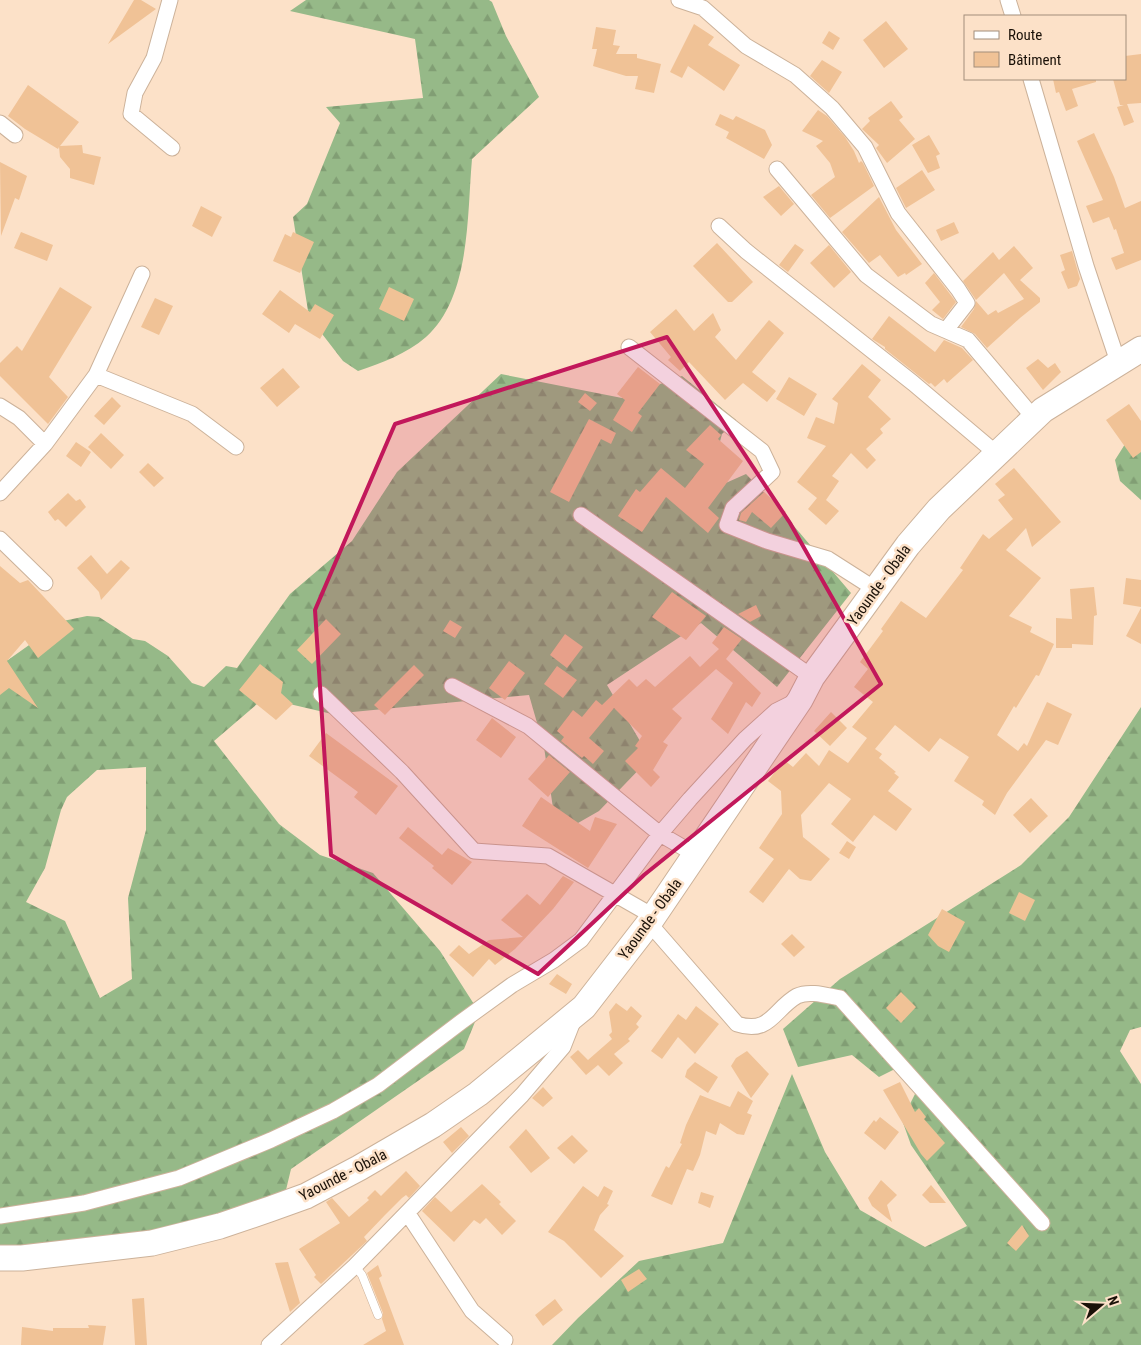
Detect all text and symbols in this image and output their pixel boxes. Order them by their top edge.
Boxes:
legend [964,15,1126,80]
text: Route [1008,26,1042,44]
text: Bâtiment [1008,51,1061,69]
street label: Yaounde - Obala [844,541,914,629]
street label: Yaounde - Obala [615,875,685,963]
street label: Yaounde - Obala [296,1145,390,1205]
north arrow [1076,1280,1126,1330]
text: N [1104,1294,1122,1307]

